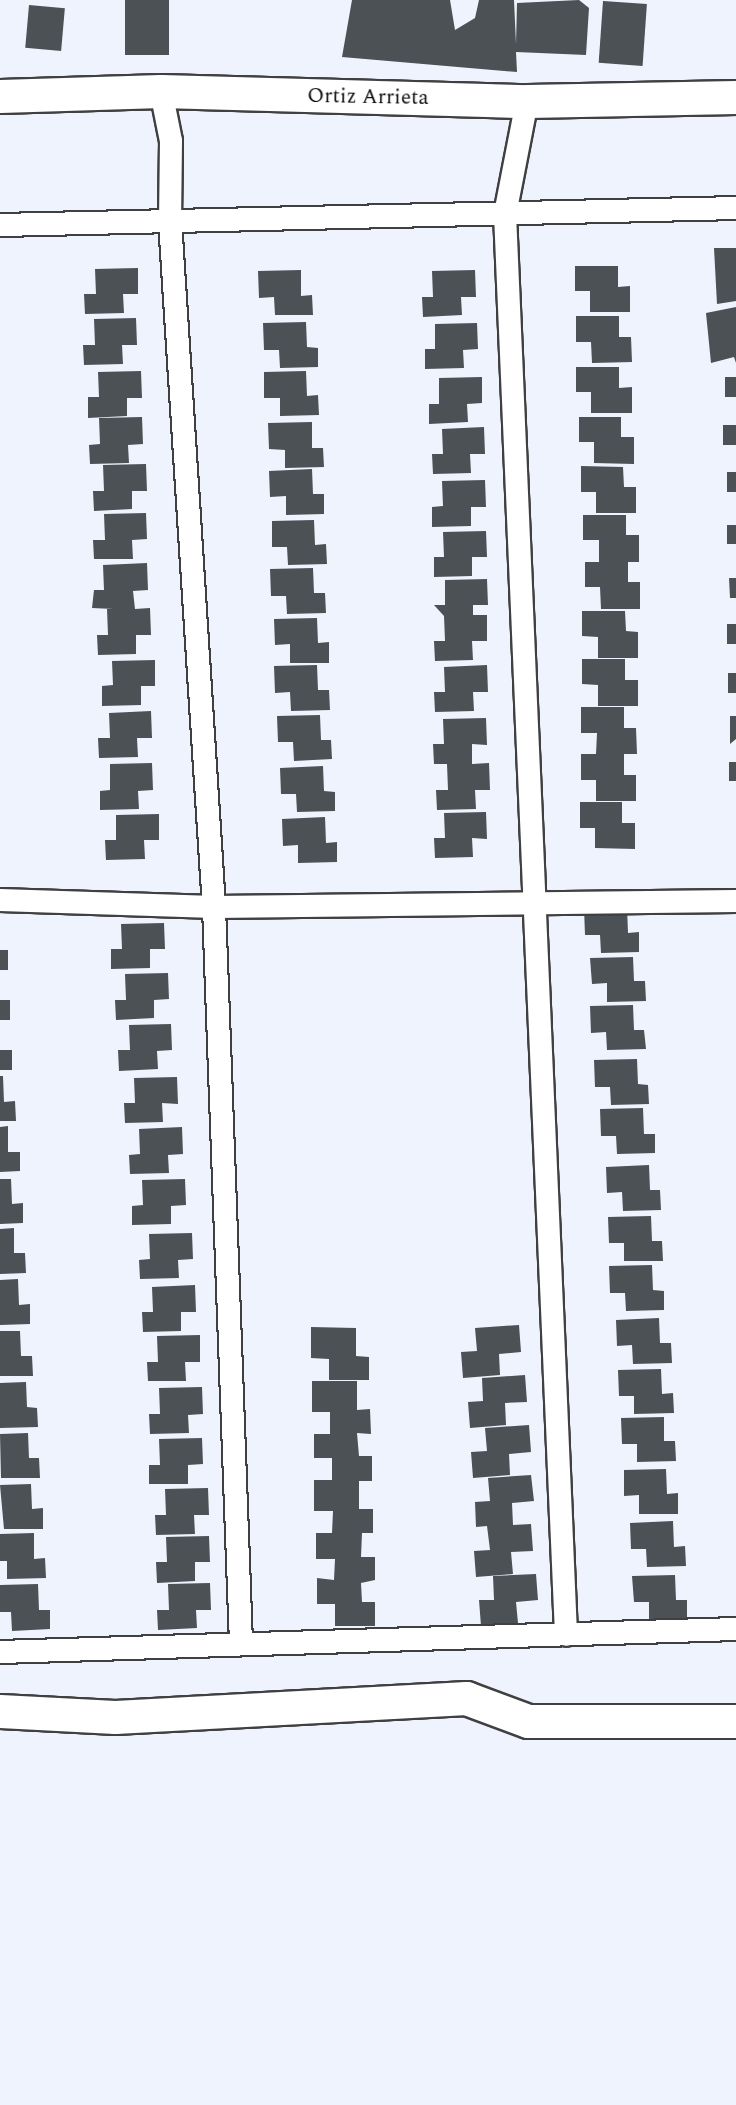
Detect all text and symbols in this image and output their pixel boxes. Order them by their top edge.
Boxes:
street label: Ortiz Arrieta [307,83,429,111]

